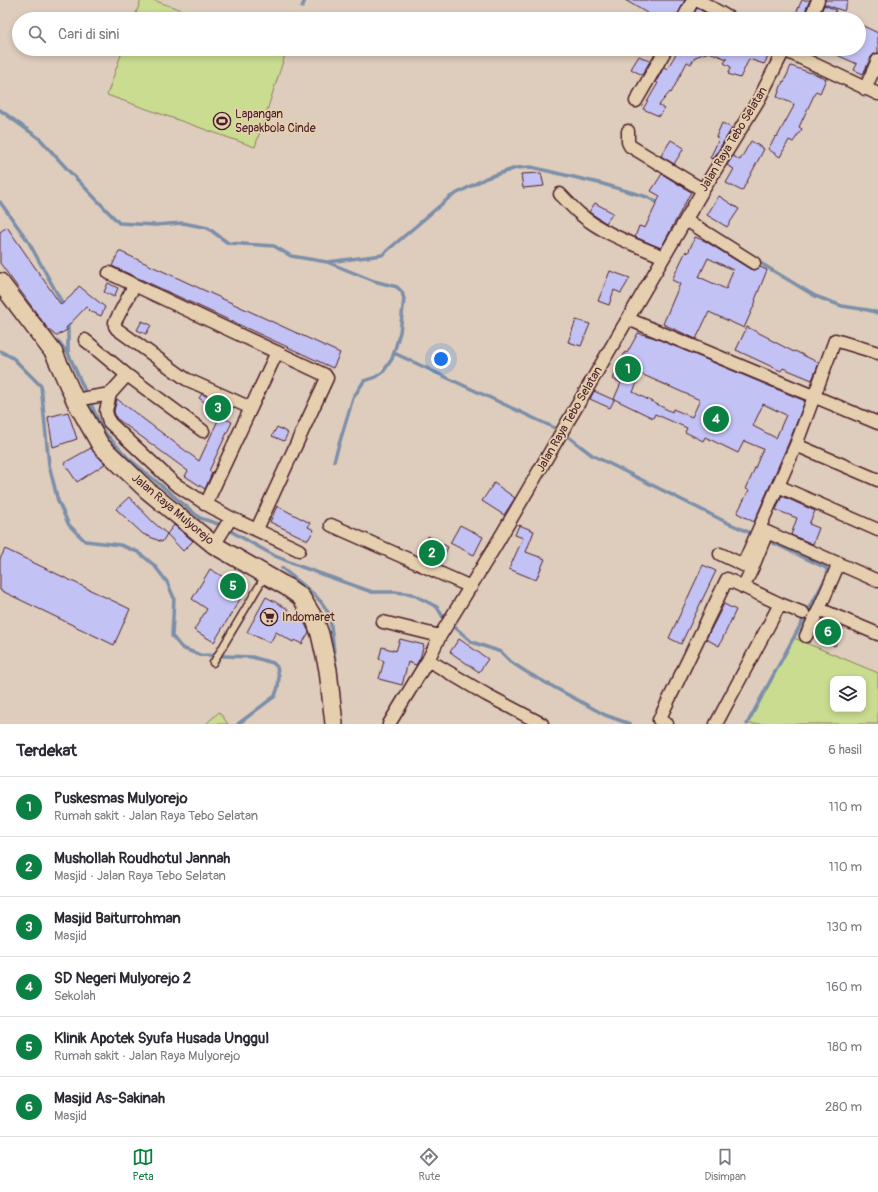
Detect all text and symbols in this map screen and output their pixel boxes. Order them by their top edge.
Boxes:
search box [12,12,866,56]
icon: search [26,23,48,45]
text: Cari di sini [58,25,119,44]
street label: Jalan Raya Tebo Selatan [696,84,771,194]
place label: Lapangan Sepakbola Cinde [235,107,316,136]
sports icon: Lapangan Sepakbola Cinde [212,111,232,131]
your location [431,349,451,369]
pin: 1 [615,354,641,384]
street label: Jalan Raya Tebo Selatan [533,364,606,475]
pin: 3 [205,393,231,423]
pin: 4 [703,404,729,434]
street label: Jalan Raya Mulyorejo [128,471,217,549]
pin: 2 [419,538,445,568]
pin: 5 [220,571,246,601]
supermarket icon: Indomaret [259,607,279,627]
place label: Indomaret [282,610,335,625]
pin: 6 [815,617,841,647]
map controls [830,676,866,712]
button: layers [830,676,866,712]
text: Terdekat [16,740,77,761]
text: 6 hasil [828,742,862,758]
text: Puskesmas Mulyorejo [54,789,187,808]
text: 1 [26,799,32,815]
text: 110 m [829,799,862,815]
text: Rumah sakit · Jalan Raya Tebo Selatan [54,808,258,824]
text: Mushollah Roudhotul Jannah [54,849,230,868]
text: 2 [25,859,33,875]
text: 110 m [829,859,862,875]
text: Masjid · Jalan Raya Tebo Selatan [54,868,226,884]
text: Masjid Baiturrohman [54,909,181,928]
text: 3 [25,919,33,935]
text: 130 m [826,919,862,935]
text: Masjid [54,928,87,944]
text: SD Negeri Mulyorejo 2 [54,969,191,988]
text: 4 [25,979,33,995]
text: 160 m [826,979,862,995]
text: Sekolah [54,988,96,1004]
text: Klinik Apotek Syufa Husada Unggul [54,1029,269,1048]
text: 5 [25,1039,33,1055]
text: 180 m [827,1039,862,1055]
text: Rumah sakit · Jalan Raya Mulyorejo [54,1048,240,1064]
text: Masjid As-Sakinah [54,1089,165,1108]
text: 6 [25,1099,33,1115]
text: 280 m [825,1099,862,1115]
text: Masjid [54,1108,87,1124]
tab: Peta [132,1146,154,1183]
tab: Rute [418,1146,440,1183]
tab: Disimpan [704,1146,746,1183]

